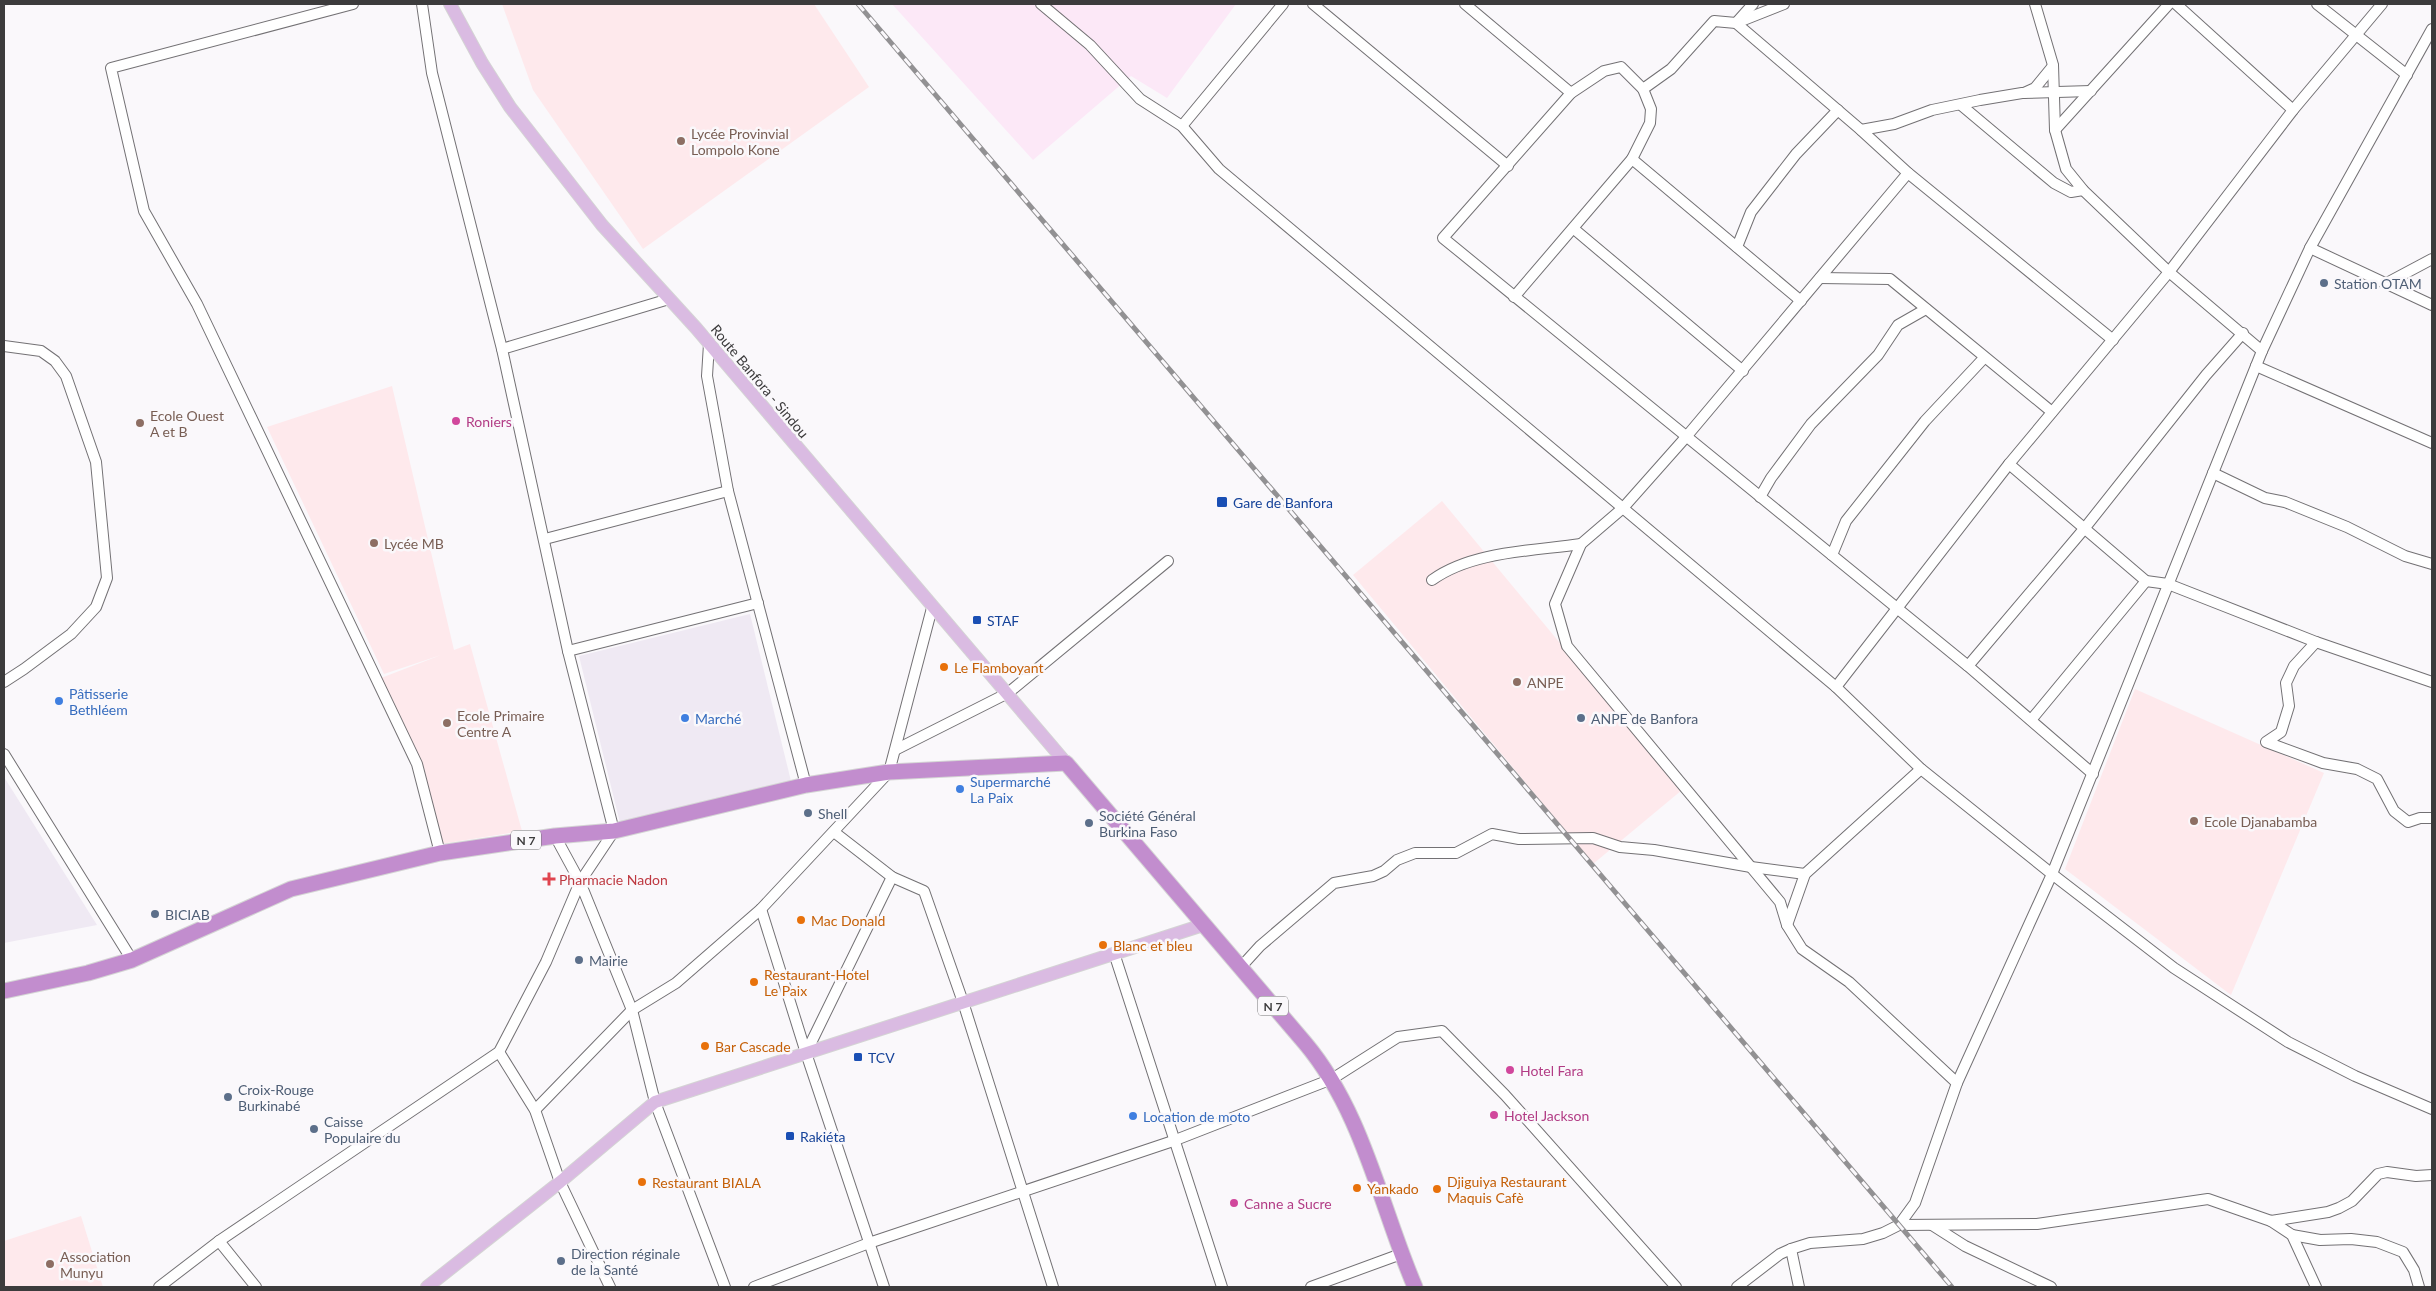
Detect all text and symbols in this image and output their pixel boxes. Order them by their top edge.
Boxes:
place label: Lycée Provinvial Lompolo Kone [691,125,789,158]
marker: Lycée Provinvial Lompolo Kone [675,135,687,147]
place label: Station OTAM [2334,275,2422,292]
marker: Station OTAM [2318,277,2330,289]
street label: Route Banfora - Sindou [708,321,812,441]
place label: Ecole Ouest A et B [150,407,224,440]
place label: Roniers [466,413,512,430]
marker: Roniers [450,415,462,427]
marker: Ecole Ouest A et B [134,417,146,429]
place label: Gare de Banfora [1233,494,1333,511]
marker: Gare de Banfora [1215,495,1229,509]
place label: Lycée MB [384,535,444,552]
marker: Lycée MB [368,537,380,549]
place label: STAF [987,612,1019,629]
marker: STAF [971,614,983,626]
place label: Le Flamboyant [954,659,1044,676]
marker: Le Flamboyant [938,661,950,673]
place label: ANPE [1527,674,1564,691]
marker: ANPE [1511,676,1523,688]
place label: Pâtisserie Bethléem [69,685,128,718]
marker: Pâtisserie Bethléem [53,695,65,707]
place label: Ecole Primaire Centre A [457,707,544,740]
place label: Marché [695,710,741,727]
place label: ANPE de Banfora [1591,710,1698,727]
marker: Marché [679,712,691,724]
marker: ANPE de Banfora [1575,712,1587,724]
marker: Ecole Primaire Centre A [441,717,453,729]
place label: Supermarché La Paix [970,773,1051,806]
marker: Supermarché La Paix [954,783,966,795]
place label: Shell [818,805,847,822]
marker: Shell [802,807,814,819]
place label: Société Général Burkina Faso [1099,807,1196,840]
place label: Ecole Djanabamba [2204,813,2317,830]
marker: Ecole Djanabamba [2188,815,2200,827]
marker: Société Général Burkina Faso [1083,817,1095,829]
road number: N 7 [511,830,541,850]
place label: Pharmacie Nadon [559,871,668,888]
marker: Pharmacie Nadon [543,873,555,885]
place label: BICIAB [165,906,210,923]
marker: BICIAB [149,908,161,920]
place label: Mac Donald [811,912,885,929]
marker: Mac Donald [795,914,807,926]
place label: Blanc et bleu [1113,937,1193,954]
marker: Blanc et bleu [1097,939,1109,951]
place label: Mairie [589,952,628,969]
marker: Mairie [573,954,585,966]
place label: Restaurant-Hotel Le Paix [764,966,869,999]
marker: Restaurant-Hotel Le Paix [748,976,760,988]
road number: N 7 [1258,996,1288,1016]
place label: Bar Cascade [715,1038,791,1055]
marker: Bar Cascade [699,1040,711,1052]
place label: TCV [868,1049,895,1066]
marker: TCV [852,1051,864,1063]
place label: Hotel Fara [1520,1062,1583,1079]
marker: Hotel Fara [1504,1064,1516,1076]
place label: Croix-Rouge Burkinabé [238,1081,314,1114]
marker: Croix-Rouge Burkinabé [222,1091,234,1103]
place label: Hotel Jackson [1504,1107,1589,1124]
place label: Location de moto [1143,1108,1250,1125]
marker: Hotel Jackson [1488,1109,1500,1121]
marker: Location de moto [1127,1110,1139,1122]
place label: Caisse Populaire du [324,1113,401,1146]
marker: Caisse Populaire du [308,1123,320,1135]
place label: Rakiéta [800,1128,845,1145]
marker: Rakiéta [784,1130,796,1142]
place label: Djiguiya Restaurant Maquis Cafè [1447,1173,1567,1206]
place label: Restaurant BIALA [652,1174,761,1191]
marker: Restaurant BIALA [636,1176,648,1188]
place label: Yankado [1367,1180,1419,1197]
marker: Yankado [1351,1182,1363,1194]
marker: Djiguiya Restaurant Maquis Cafè [1431,1183,1443,1195]
place label: Canne a Sucre [1244,1195,1332,1212]
marker: Canne a Sucre [1228,1197,1240,1209]
place label: Direction réginale de la Santé [571,1245,680,1278]
place label: Association Munyu [60,1248,131,1281]
marker: Direction réginale de la Santé [555,1255,567,1267]
marker: Association Munyu [44,1258,56,1270]

